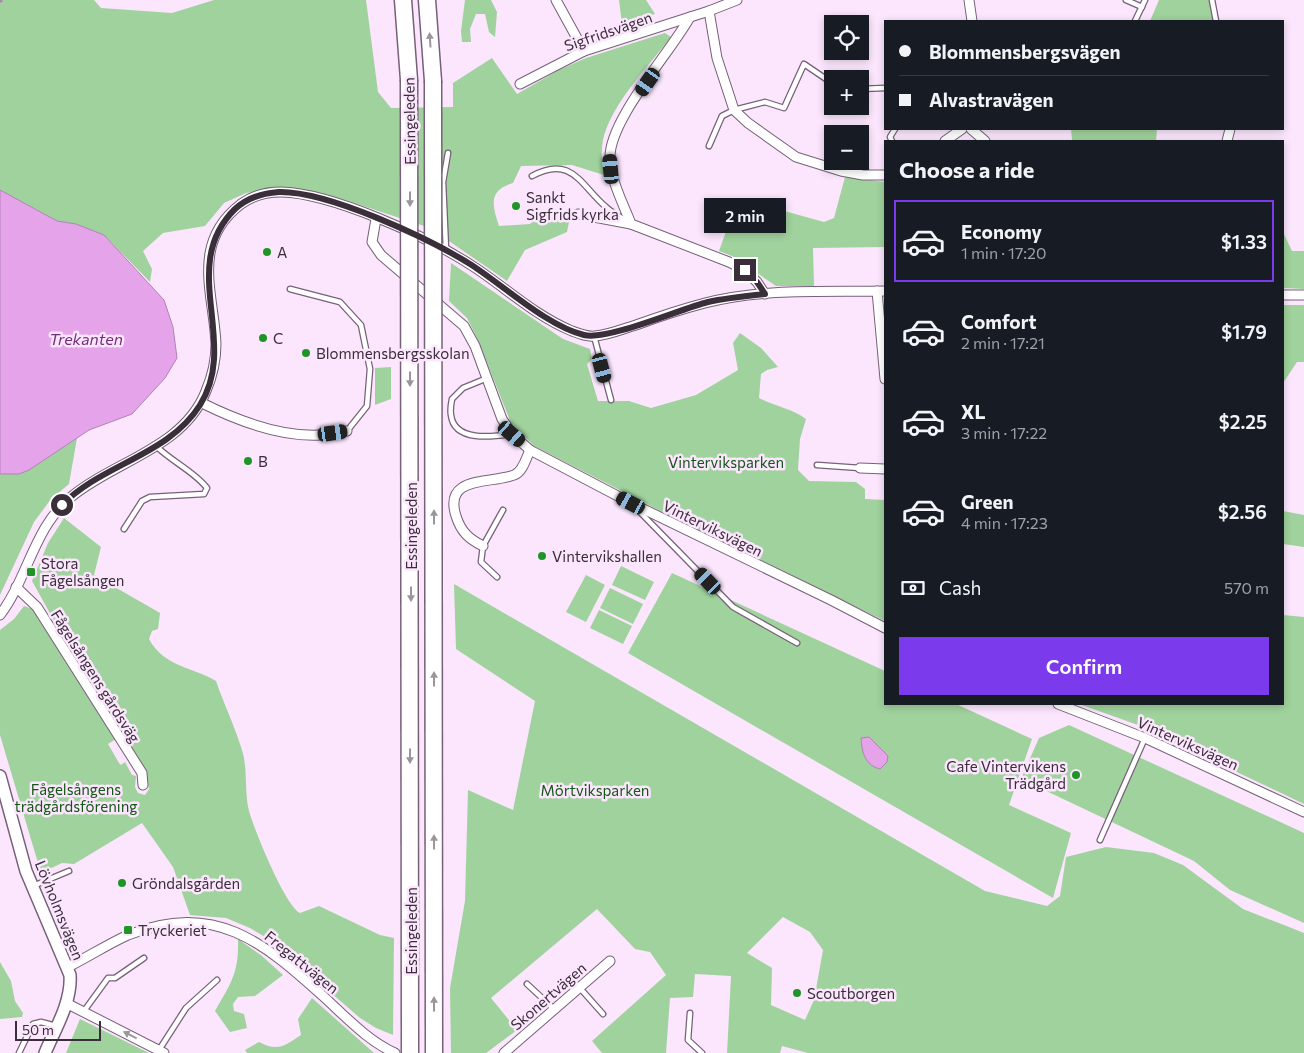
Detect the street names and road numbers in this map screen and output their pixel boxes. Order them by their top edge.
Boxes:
street label: Sigfridsvägen [562,8,654,54]
street label: Essingeleden [399,77,419,165]
street label: Essingeleden [402,482,420,570]
street label: Vinterviksvägen [660,496,766,560]
street label: Fågelsångens gårdsväg [48,606,144,746]
street label: Vinterviksvägen [1135,713,1241,773]
street label: Lövholmsvägen [32,858,88,962]
street label: Essingeleden [402,887,420,975]
street label: Fregattvägen [261,927,343,997]
street label: Skonertvägen [507,958,589,1034]

